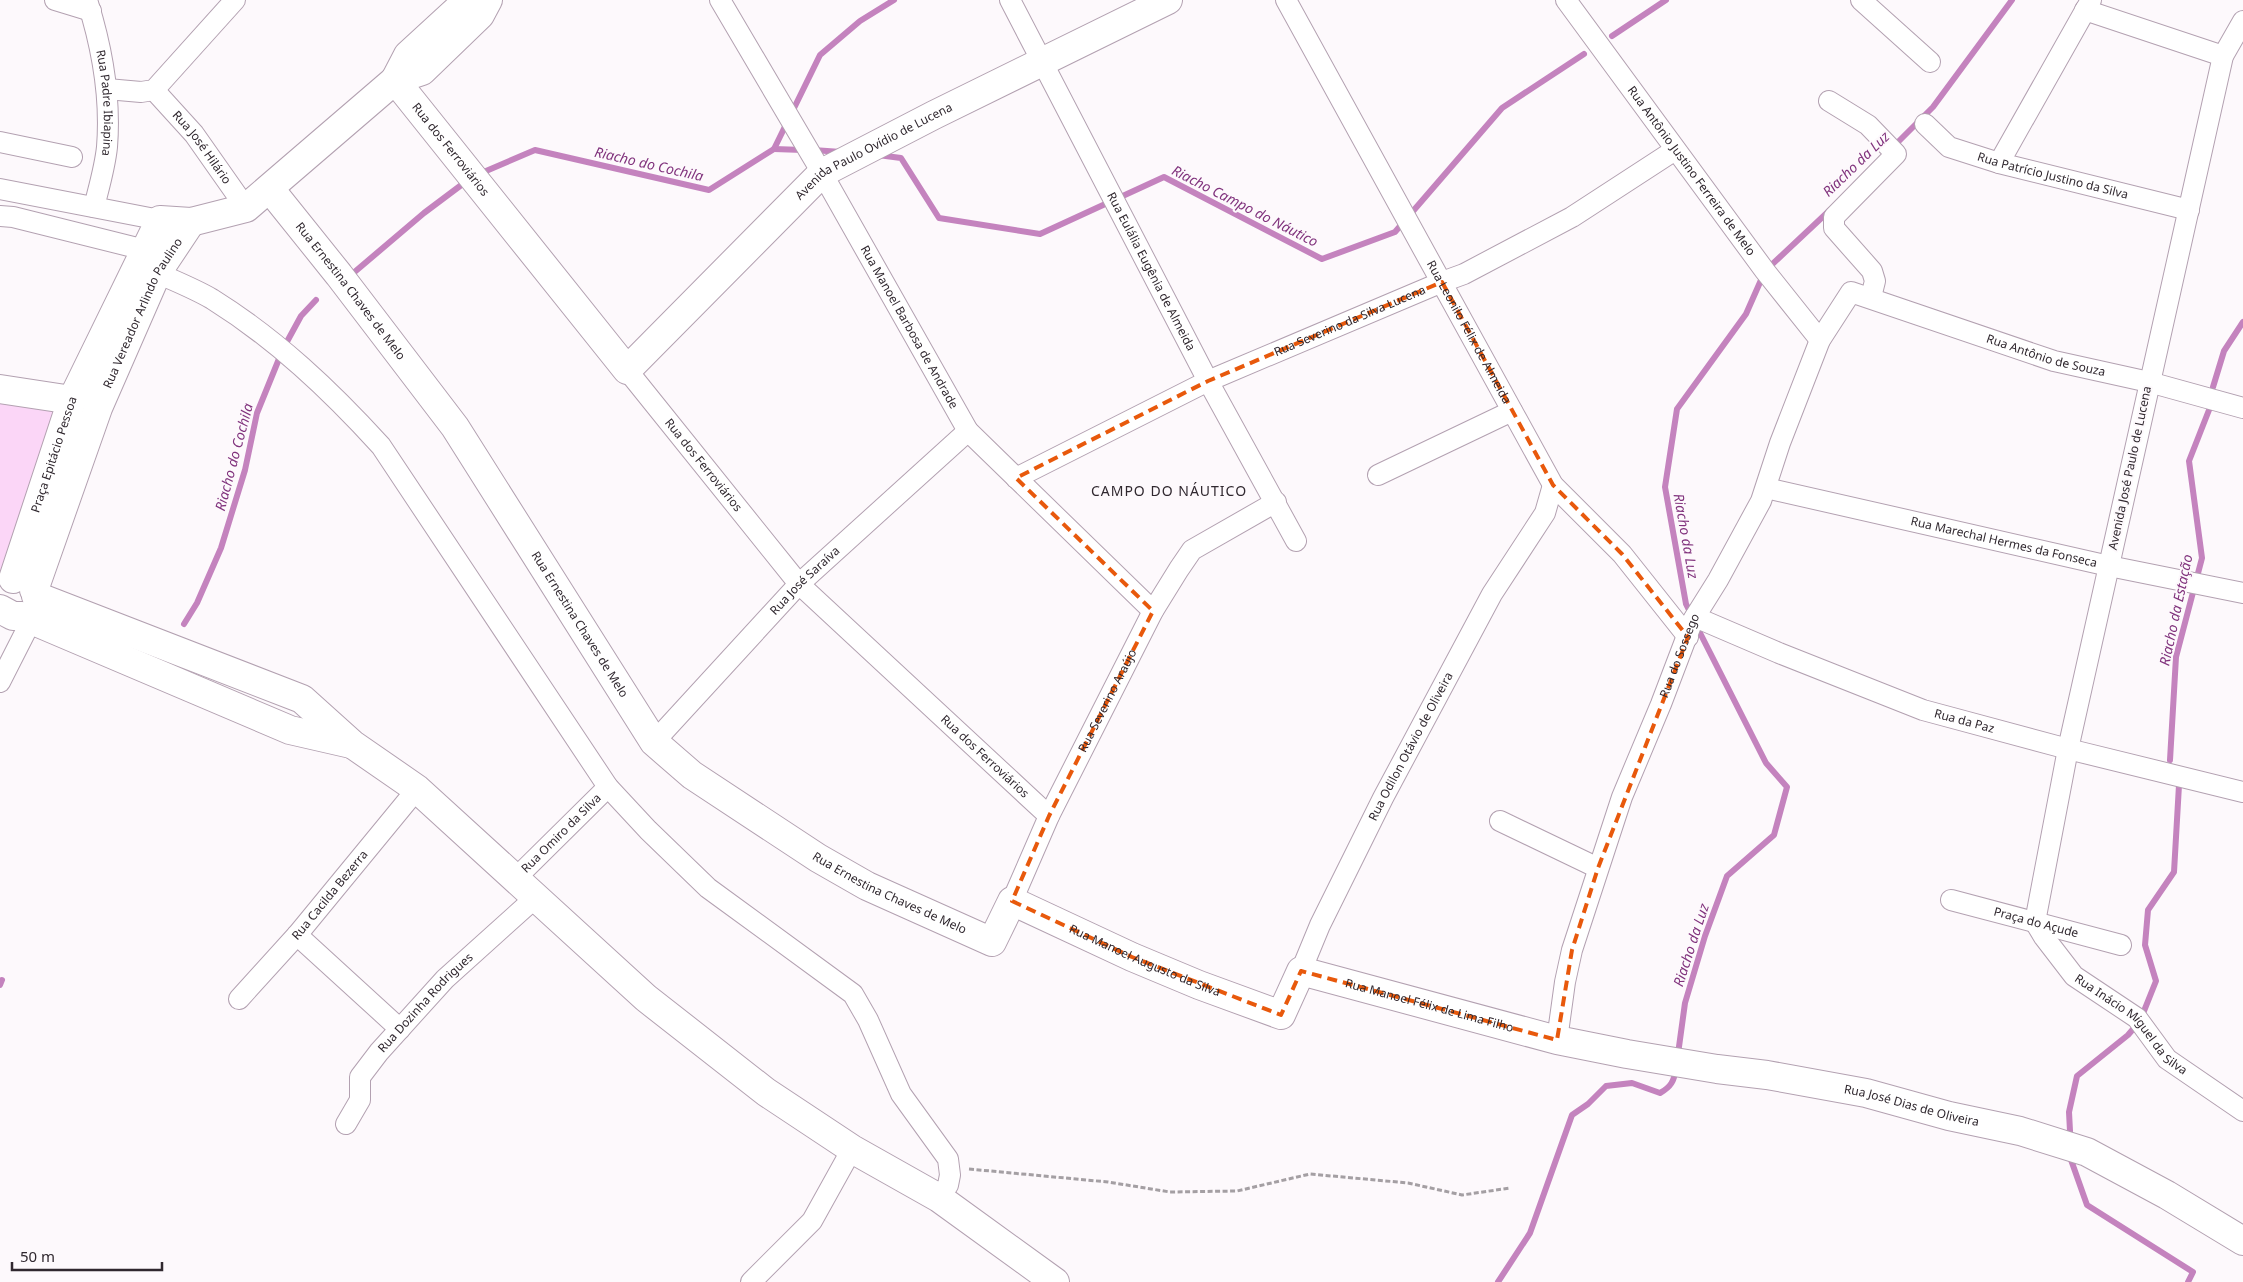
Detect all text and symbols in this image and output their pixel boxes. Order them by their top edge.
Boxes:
street label: Rua Padre Ibiapina [92,48,117,157]
street label: Rua Antônio Justino Ferreira de Melo [1624,82,1760,259]
street label: Avenida Paulo Ovídio de Lucena [791,98,955,203]
street label: Rua dos Ferroviários [408,99,494,200]
street label: Rua José Hilário [169,107,236,187]
water label: Riacho da Luz [1818,126,1894,200]
water label: Riacho do Cochila [593,142,705,185]
street label: Rua Patrício Justino da Silva [1975,148,2130,203]
water label: Riacho Campo do Náutico [1169,160,1322,251]
street label: Rua Eulália Eugênia de Almeida [1103,189,1200,354]
street label: Rua Ernestina Chaves de Melo [292,218,410,363]
street label: Rua Vereador Arlindo Paulino [99,234,186,391]
street label: Rua Manoel Barbosa de Andrade [857,242,963,412]
street label: Rua Leonilo Félix de Almeida [1423,257,1516,406]
street label: Rua Severino da Silva Lucena [1271,281,1428,360]
street label: Rua Antônio de Souza [1984,330,2107,380]
street label: Avenida José Paulo de Lucena [2104,384,2155,551]
street label: Praça Epitácio Pessoa [26,394,81,515]
water label: Riacho do Cochila [210,401,257,513]
street label: Rua dos Ferroviários [661,415,747,515]
district label: CAMPO DO NÁUTICO [1091,481,1247,500]
water label: Riacho da Luz [1670,492,1703,581]
street label: Rua Marechal Hermes da Fonseca [1909,512,2099,571]
street label: Rua José Saraíva [766,542,843,618]
street label: Rua Ernestina Chaves de Melo [528,548,633,701]
water label: Riacho da Estação [2154,552,2197,667]
street label: Rua do Sossego [1655,610,1703,700]
street label: Rua Severino Araújo [1074,646,1140,755]
street label: Rua Odilon Otávio de Oliveira [1364,669,1457,824]
street label: Rua da Paz [1932,704,1997,737]
street label: Rua dos Ferroviários [937,711,1033,802]
street label: Rua Omiro da Silva [517,789,605,876]
street label: Rua Cacilda Bezerra [288,846,371,943]
street label: Rua Ernestina Chaves de Melo [809,848,969,938]
water label: Riacho da Luz [1668,900,1713,989]
street label: Praça do Açude [1992,903,2081,941]
street label: Rua Manoel Augusto da Silva [1067,920,1223,1000]
street label: Rua Dozinha Rodrigues [374,949,477,1056]
street label: Rua Inácio Miguel da Silva [2071,970,2191,1078]
street label: Rua Manoel Félix de Lima Filho [1343,974,1516,1036]
street label: Rua José Dias de Oliveira [1843,1080,1981,1130]
scale bar [12,1240,162,1272]
text: 50 m [20,1246,55,1266]

